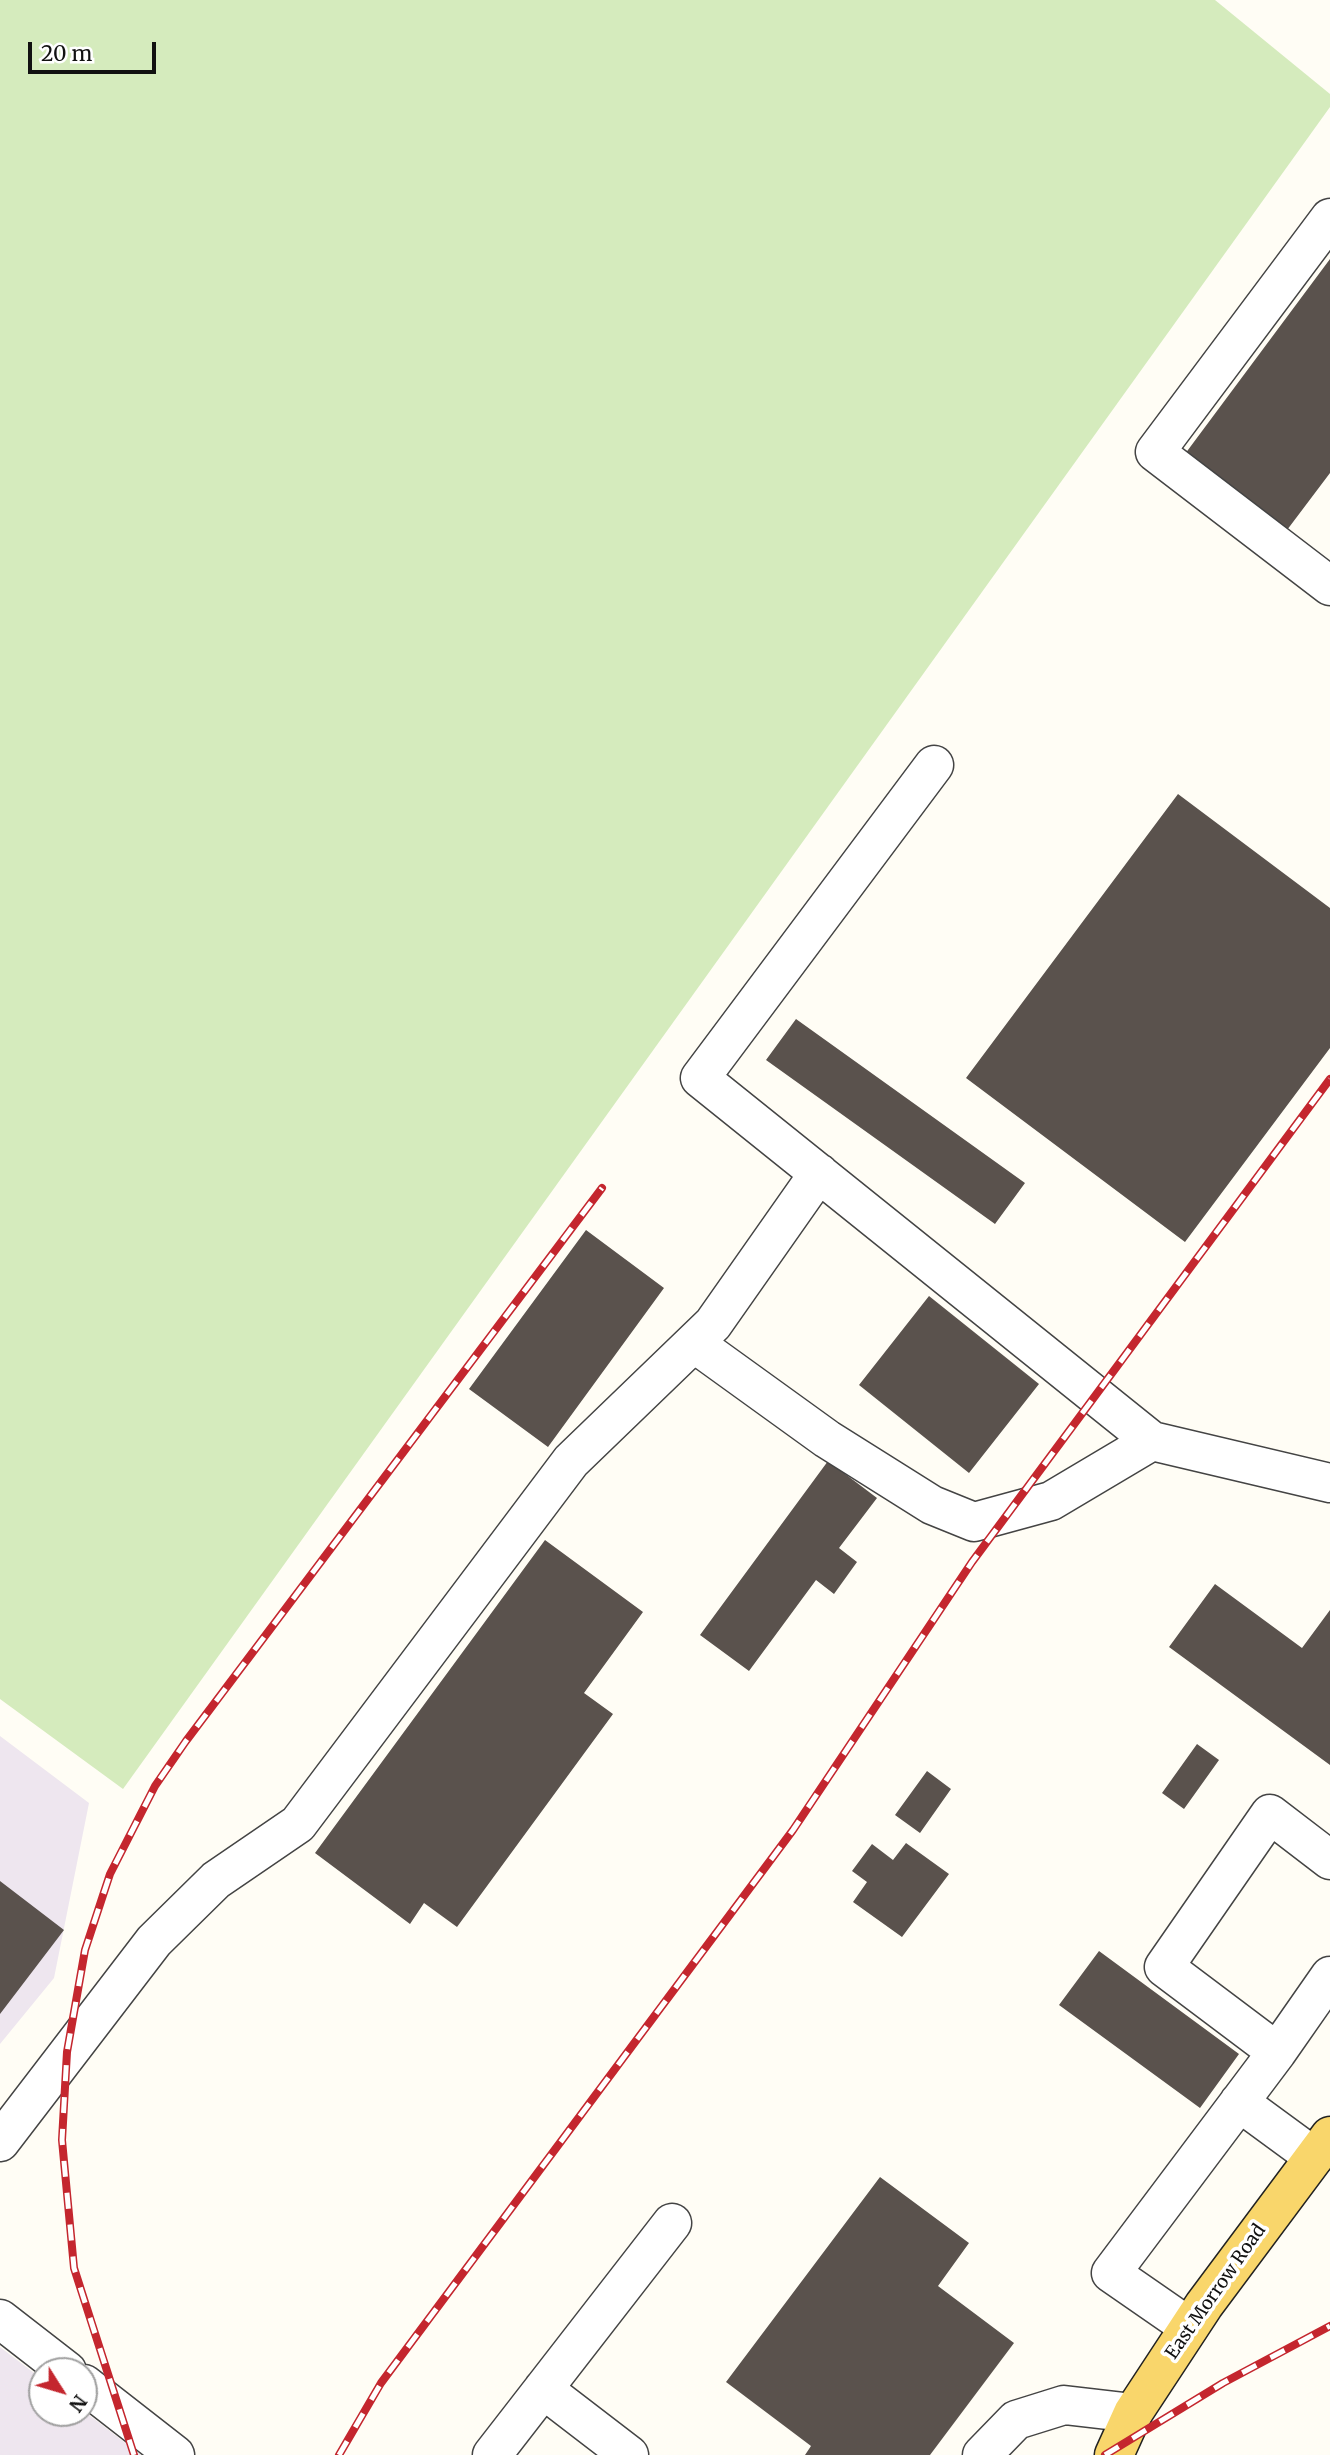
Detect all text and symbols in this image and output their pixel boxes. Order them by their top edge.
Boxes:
scale bar [32,28,159,72]
text: 20 m [41,40,92,67]
street label: East Morrow Road [1161,2221,1271,2363]
north arrow [28,2357,98,2427]
text: N [64,2390,92,2417]

